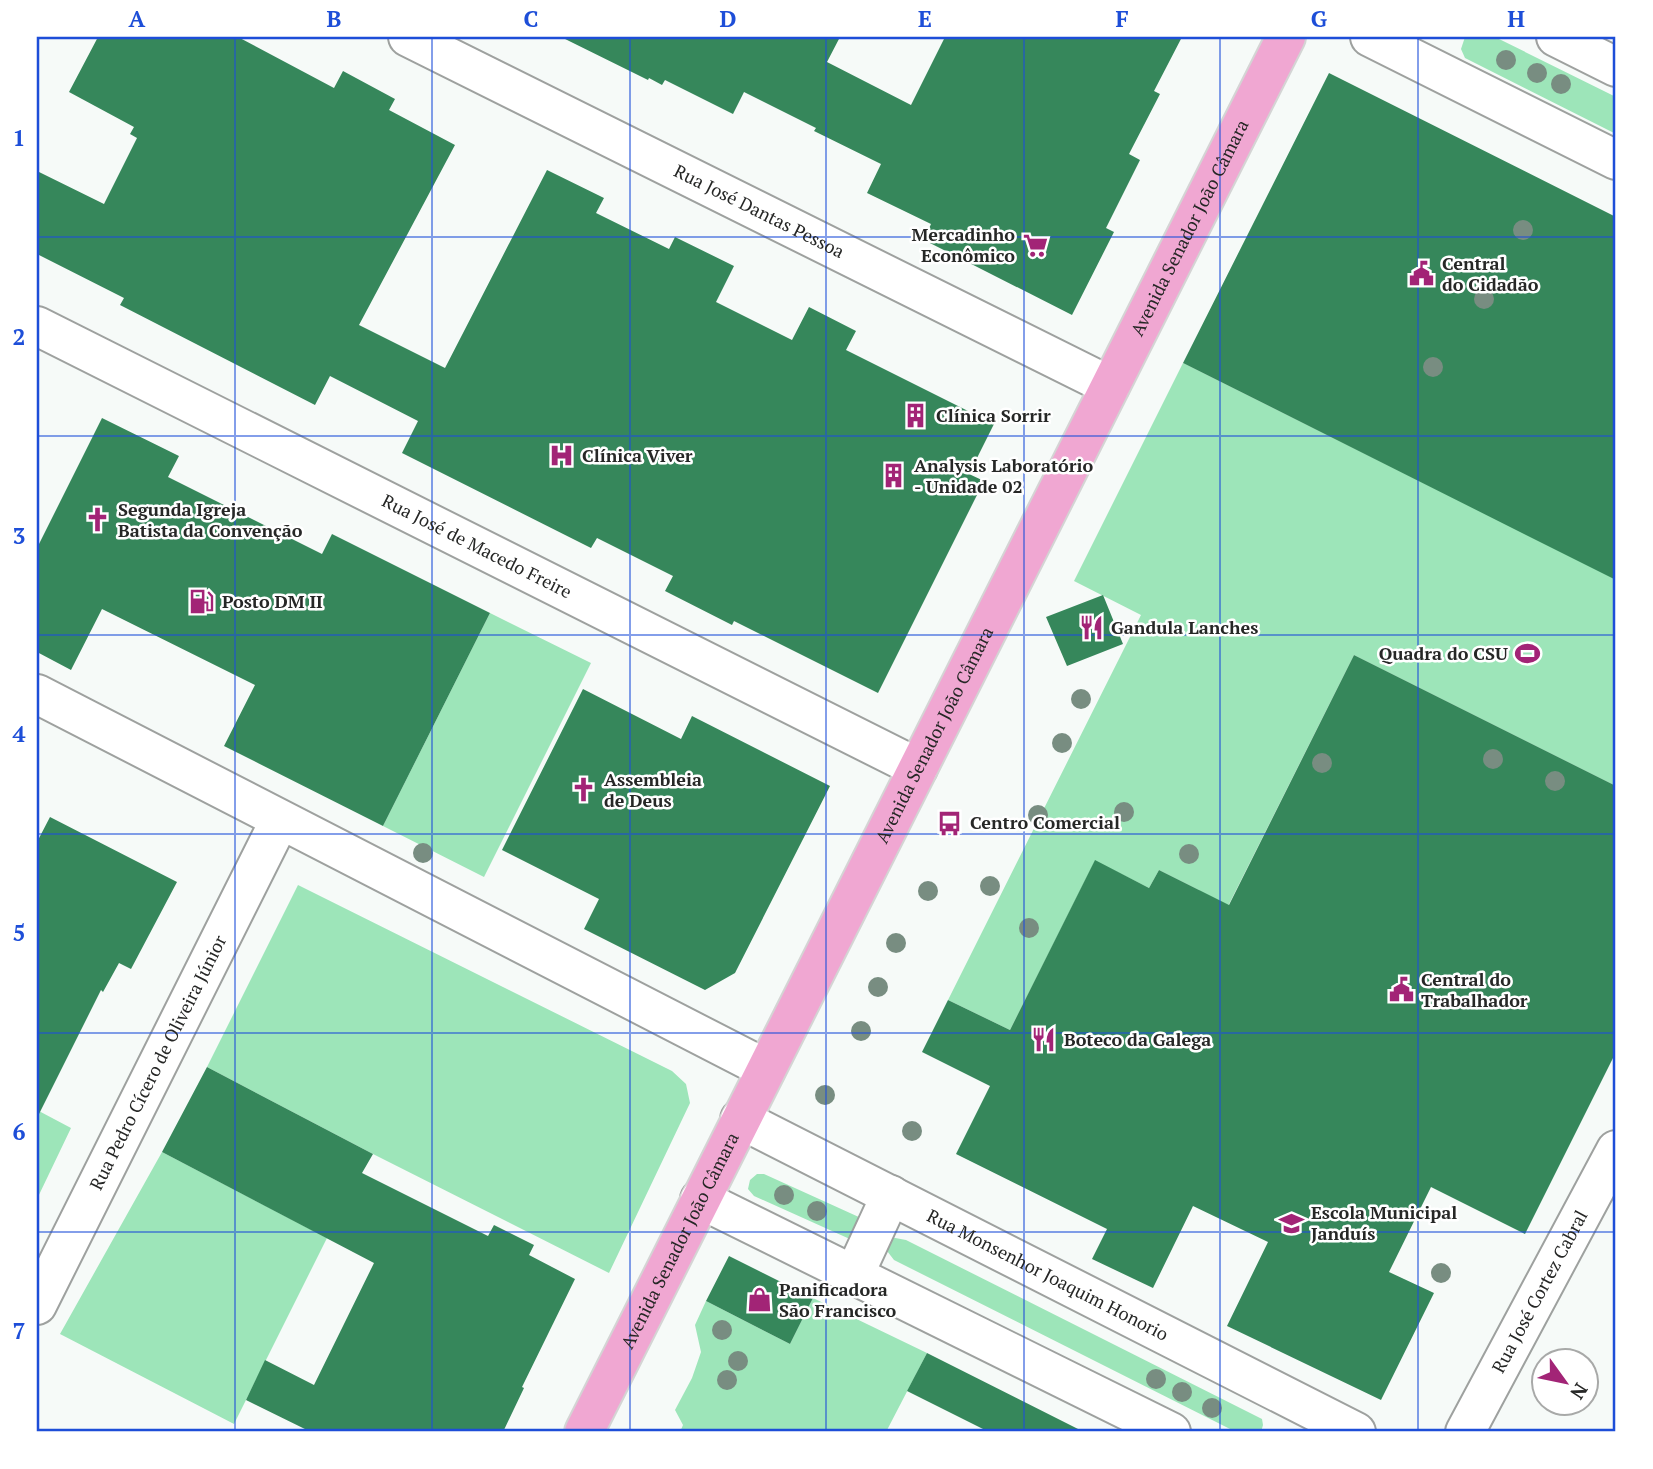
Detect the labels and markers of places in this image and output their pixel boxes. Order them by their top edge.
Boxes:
place label: Mercadinho Econômico [912,222,1015,267]
supermarket icon: Mercadinho Econômico [1021,231,1049,259]
place label: Central do Cidadão [1442,251,1539,296]
public building icon: Central do Cidadão [1408,260,1436,288]
building icon: Clínica Sorrir [902,402,930,430]
place label: Clínica Sorrir [936,403,1051,427]
hospital icon: Clínica Viver [548,442,576,470]
place label: Clínica Viver [582,443,693,467]
place label: Analysis Laboratório - Unidade 02 [914,453,1094,498]
building icon: Analysis Laboratório - Unidade 02 [880,462,908,490]
place label: Segunda Igreja Batista da Convenção [118,497,303,542]
church icon: Segunda Igreja Batista da Convenção [84,506,112,534]
fuel station icon: Posto DM II [188,588,216,616]
place label: Posto DM II [222,589,323,613]
restaurant icon: Gandula Lanches [1077,614,1105,642]
place label: Gandula Lanches [1111,615,1258,639]
sports icon: Quadra do CSU [1514,640,1542,668]
place label: Quadra do CSU [1379,641,1508,665]
place label: Assembleia de Deus [604,767,702,812]
church icon: Assembleia de Deus [570,776,598,804]
bus stop icon: Centro Comercial [936,809,964,837]
place label: Centro Comercial [970,810,1120,834]
place label: Central do Trabalhador [1421,967,1528,1012]
public building icon: Central do Trabalhador [1387,976,1415,1004]
restaurant icon: Boteco da Galega [1030,1026,1058,1054]
place label: Boteco da Galega [1064,1027,1211,1051]
place label: Escola Municipal Janduís [1311,1200,1457,1245]
school or university icon: Escola Municipal Janduís [1277,1209,1305,1237]
place label: Panificadora São Francisco [779,1277,897,1322]
shop icon: Panificadora São Francisco [745,1286,773,1314]

